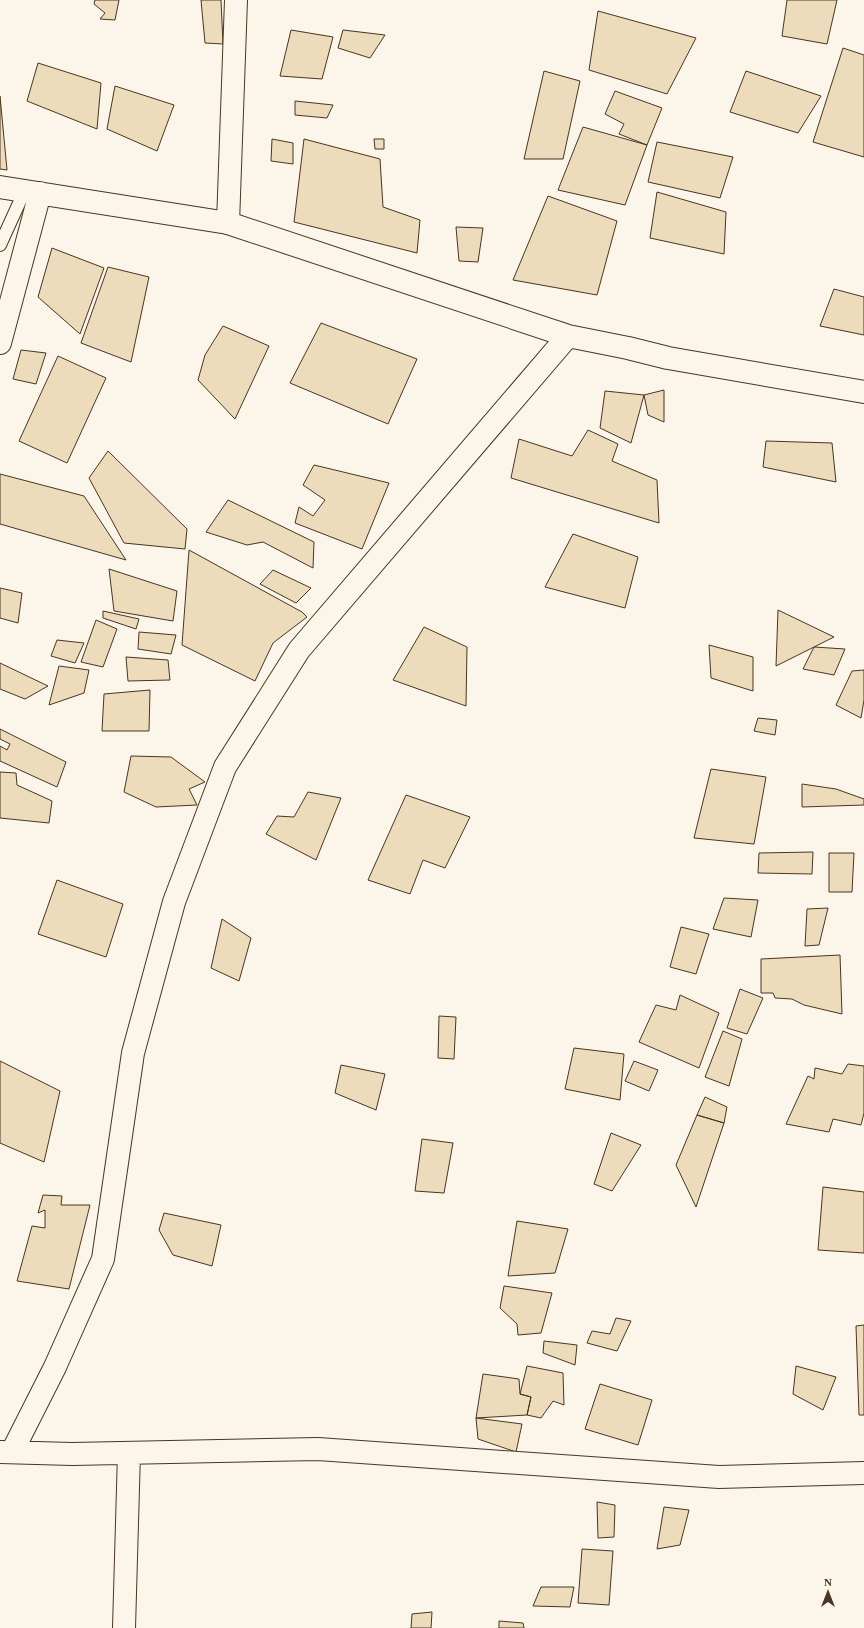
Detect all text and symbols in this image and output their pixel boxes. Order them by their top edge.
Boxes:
north arrow [808,1572,848,1612]
text: N [824,1576,832,1588]

